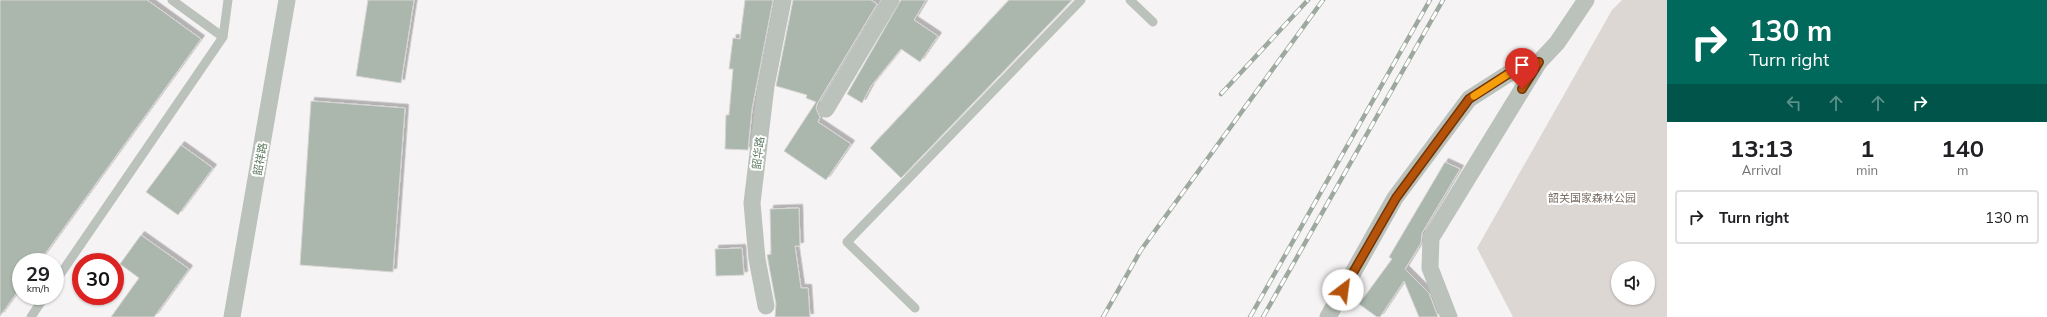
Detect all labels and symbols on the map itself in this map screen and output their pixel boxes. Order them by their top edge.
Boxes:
pin [1505,48,1539,89]
street label: 韶华路 [749,136,767,170]
street label: 韶祥路 [250,142,270,176]
park label: 韶关国家森林公园 [1548,191,1636,205]
speed limit sign: 30 [72,253,124,305]
position arrow [1322,269,1364,311]

